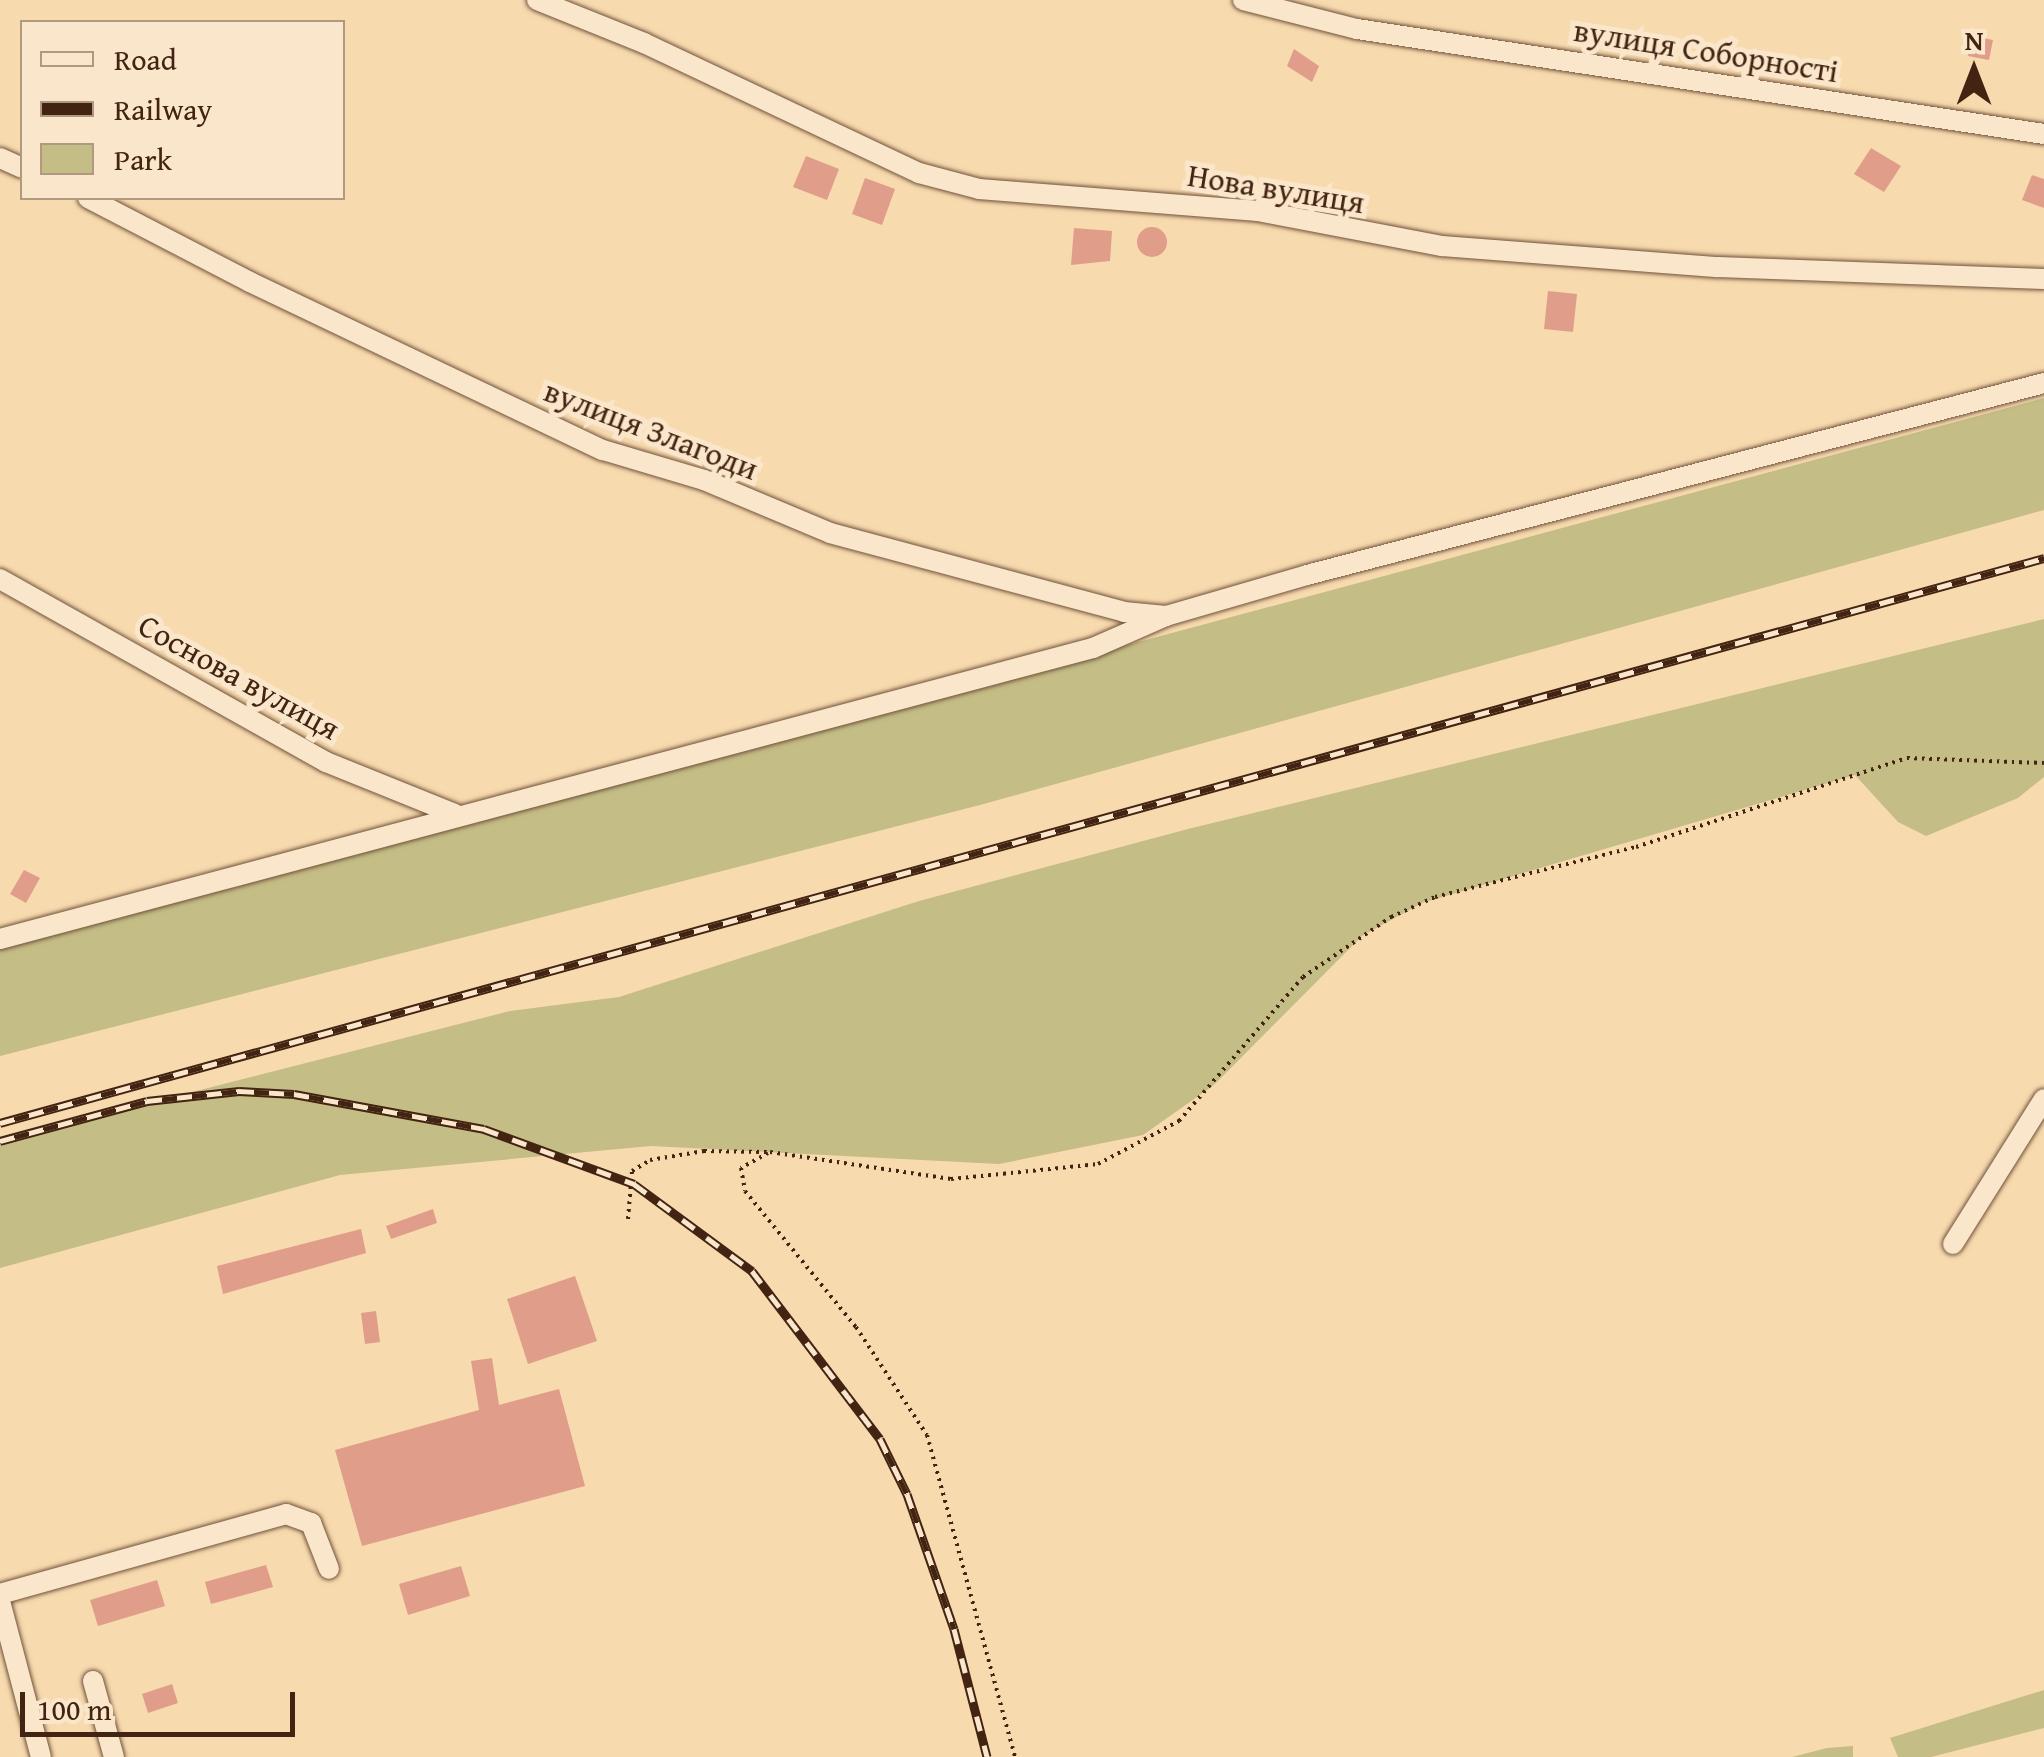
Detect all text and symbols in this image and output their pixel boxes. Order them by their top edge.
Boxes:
street label: вулиця Соборності [1571,11,1841,91]
text: N [1965,19,1983,60]
legend [20,20,345,200]
north arrow [1924,20,2024,120]
text: Road [114,37,177,81]
text: Railway [114,87,212,131]
text: Park [114,137,172,181]
street label: Нова вулиця [1185,156,1367,222]
street label: вулиця Злагоди [539,372,763,488]
street label: Соснова вулиця [132,606,346,748]
scale bar [25,1672,300,1734]
text: 100 m [37,1687,111,1731]

